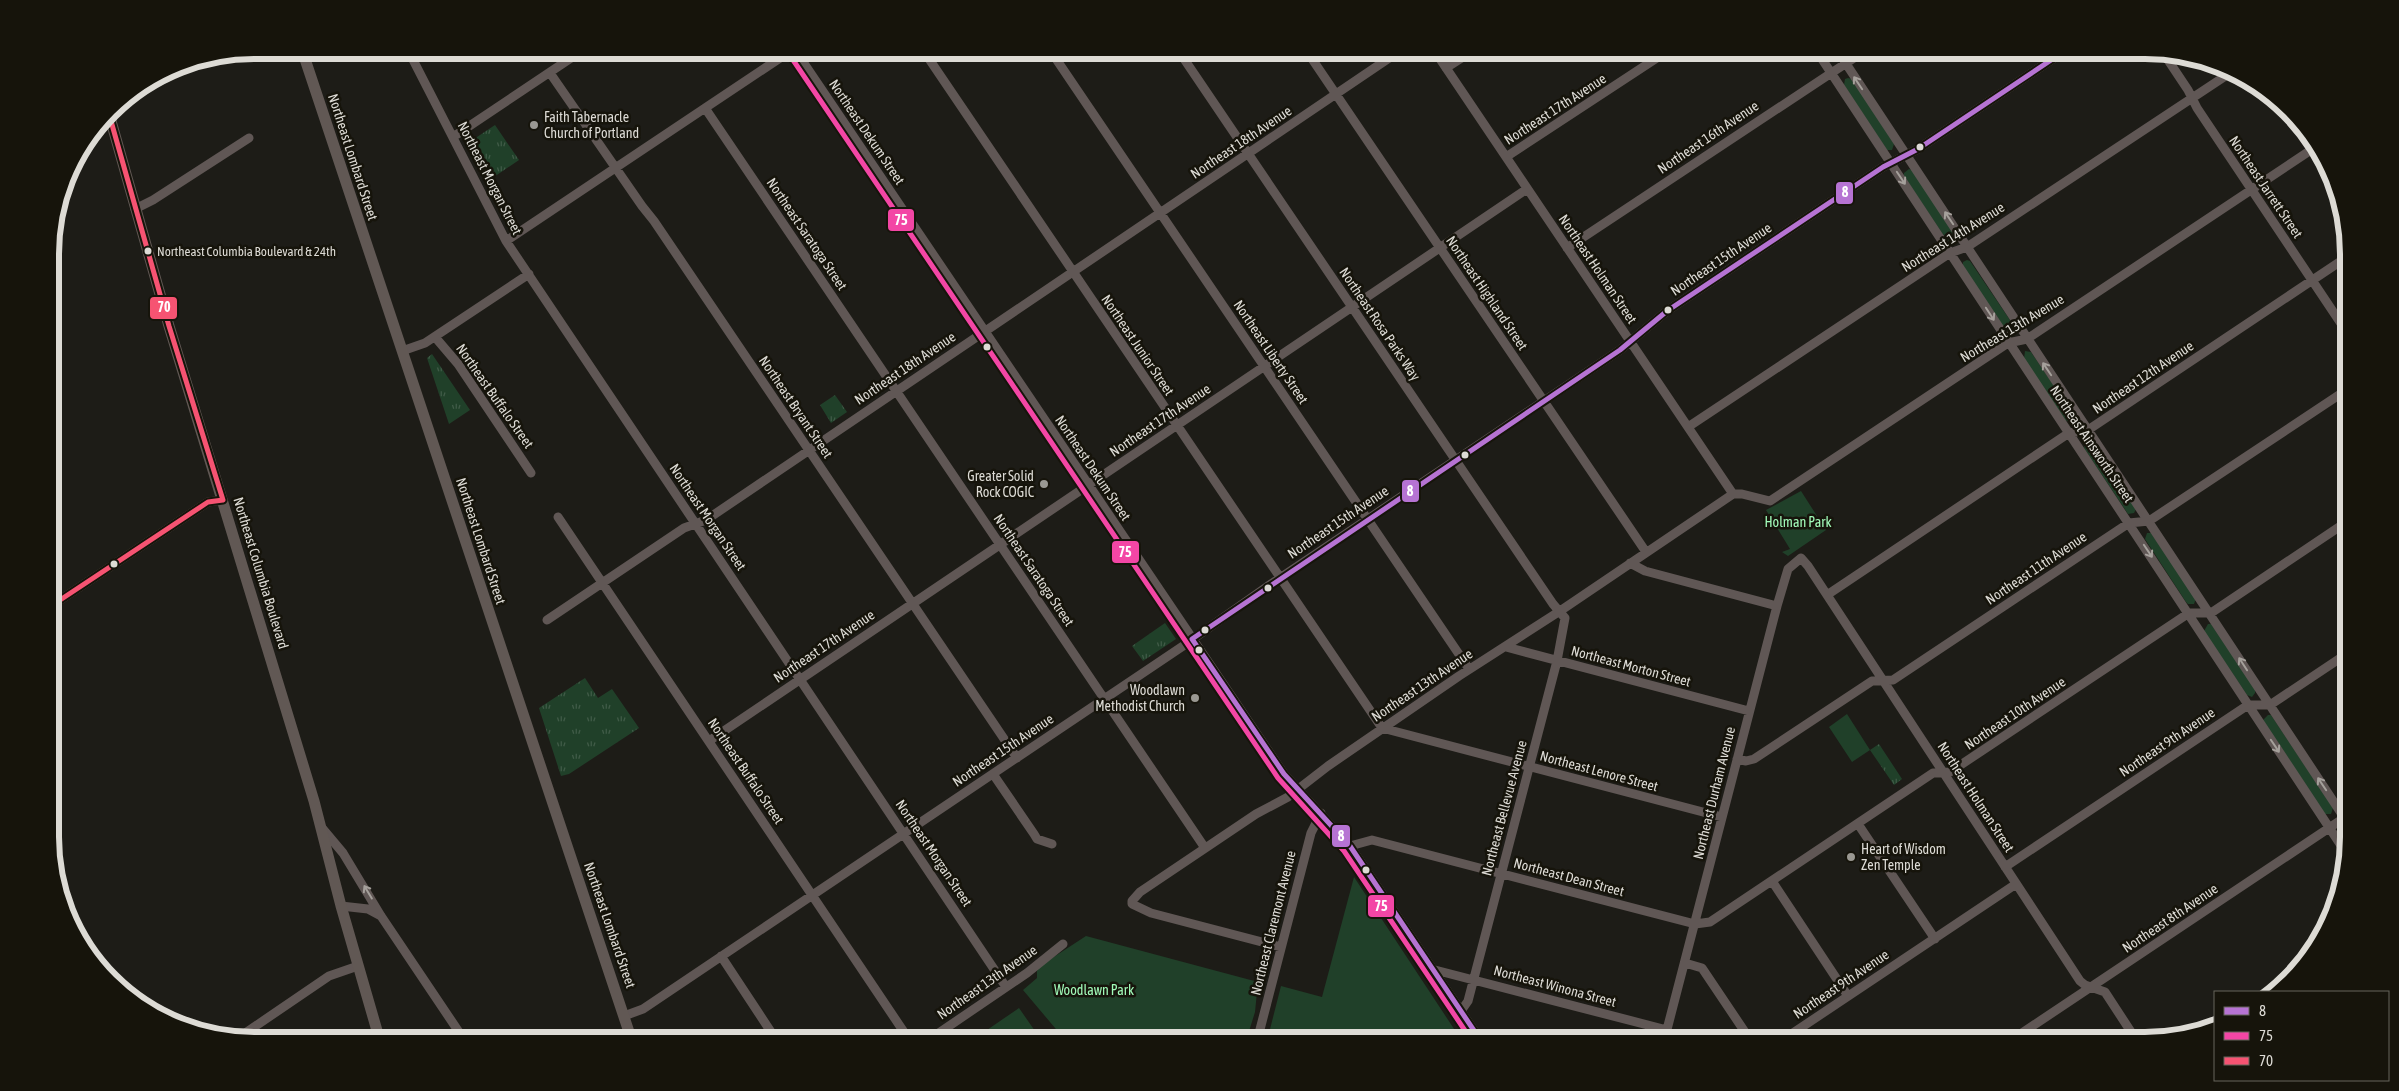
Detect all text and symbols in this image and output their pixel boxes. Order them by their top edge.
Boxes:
street label: Northeast 17th Avenue [1501,70,1609,148]
street label: Northeast Dekum Street [826,76,908,188]
one-way arrow [1853,76,1863,90]
street label: Northeast Lombard Street [325,92,381,222]
street label: Northeast 16th Avenue [1655,97,1761,177]
street label: Northeast 18th Avenue [1188,102,1294,182]
place label: Faith Tabernacle Church of Portland [544,109,639,141]
street label: Northeast Morgan Street [455,119,525,237]
marker: Faith Tabernacle Church of Portland [528,119,540,131]
street label: Northeast Jarrett Street [2226,133,2306,241]
unlabelled marker [1915,142,1925,152]
one-way arrow [1896,171,1906,185]
street label: Northeast Saratoga Street [764,175,850,293]
line badge: 8 [1835,181,1854,205]
text: 8 [1842,184,1849,200]
street label: Northeast 14th Avenue [1899,199,2007,275]
line badge: 75 [887,208,915,232]
one-way arrow [1944,211,1954,225]
text: 75 [894,212,908,228]
street label: Northeast Holman Street [1556,212,1640,326]
street label: Northeast 15th Avenue [1668,219,1774,299]
street label: Northeast Highland Street [1443,233,1531,353]
place label: Northeast Columbia Boulevard & 24th [157,244,336,259]
marker: Northeast Columbia Boulevard & 24th [143,246,153,256]
street label: Northeast Rosa Parks Way [1336,265,1424,384]
street label: Northeast 13th Avenue [1957,291,2067,365]
street label: Northeast Junior Street [1098,292,1178,398]
line badge: 70 [149,296,178,320]
street label: Northeast Liberty Street [1230,297,1312,407]
text: 70 [157,299,171,315]
unlabelled marker [1663,305,1673,315]
one-way arrow [1985,307,1995,321]
street label: Northeast 18th Avenue [852,328,958,408]
street label: Northeast 12th Avenue [2090,337,2196,417]
street label: Northeast Buffalo Street [453,341,537,451]
unlabelled marker [982,342,992,352]
street label: Northeast Bryant Street [756,353,836,461]
one-way arrow [2042,362,2052,376]
street label: Northeast 17th Avenue [1107,380,1213,460]
street label: Northeast Ainsworth Street [2047,383,2137,505]
street label: Northeast Dekum Street [1052,412,1134,524]
unlabelled marker [1460,450,1470,460]
street label: Northeast Morgan Street [666,461,750,573]
place label: Greater Solid Rock COGIC [967,468,1035,500]
street label: Northeast Lombard Street [453,476,509,606]
marker: Greater Solid Rock COGIC [1038,478,1050,490]
line badge: 8 [1401,479,1420,503]
street label: Northeast 15th Avenue [1285,482,1391,562]
text: 8 [1407,483,1414,499]
street label: Northeast Columbia Boulevard [230,495,292,651]
street label: Northeast Saratoga Street [991,511,1077,629]
park label: Holman Park [1764,514,1832,530]
street label: Northeast 11th Avenue [1983,528,2089,608]
line badge: 75 [1111,540,1140,564]
text: 75 [1118,544,1132,560]
one-way arrow [2143,544,2153,558]
unlabelled marker [109,559,119,569]
unlabelled marker [1263,583,1273,593]
street label: Northeast 17th Avenue [771,606,877,686]
unlabelled marker [1200,625,1210,635]
street label: Northeast Morton Street [1569,642,1693,690]
unlabelled marker [1194,645,1204,655]
street label: Northeast 13th Avenue [1369,645,1475,725]
one-way arrow [2238,658,2248,672]
street label: Northeast 10th Avenue [1962,673,2068,753]
place label: Woodlawn Methodist Church [1095,682,1185,714]
marker: Woodlawn Methodist Church [1189,692,1201,704]
street label: Northeast 9th Avenue [2116,704,2218,780]
street label: Northeast 15th Avenue [950,710,1056,790]
street label: Northeast Buffalo Street [705,715,787,827]
street label: Northeast Durham Avenue [1690,725,1738,861]
one-way arrow [2270,738,2280,752]
street label: Northeast Bellevue Avenue [1478,739,1530,877]
street label: Northeast Holman Street [1934,739,2018,855]
street label: Northeast Lenore Street [1538,748,1660,794]
one-way arrow [2317,777,2327,791]
street label: Northeast Morgan Street [892,797,976,909]
line badge: 8 [1331,824,1351,848]
text: 8 [1338,828,1345,844]
place label: Heart of Wisdom Zen Temple [1861,841,1946,873]
street label: Northeast Claremont Avenue [1247,849,1299,997]
marker: Heart of Wisdom Zen Temple [1845,851,1857,863]
street label: Northeast Dean Street [1512,855,1626,899]
street label: Northeast Lombard Street [581,860,639,990]
unlabelled marker [1361,865,1371,875]
street label: Northeast 8th Avenue [2119,880,2221,956]
one-way arrow [363,886,373,900]
line badge: 75 [1367,894,1395,918]
text: 75 [1374,898,1388,914]
street label: Northeast 13th Avenue [934,942,1040,1022]
street label: Northeast 9th Avenue [1790,946,1892,1022]
street label: Northeast Winona Street [1492,962,1618,1010]
park label: Woodlawn Park [1054,982,1134,998]
legend [2214,991,2389,1081]
text: 8 [2259,1002,2266,1019]
text: 75 [2259,1027,2273,1044]
text: 70 [2259,1052,2273,1069]

